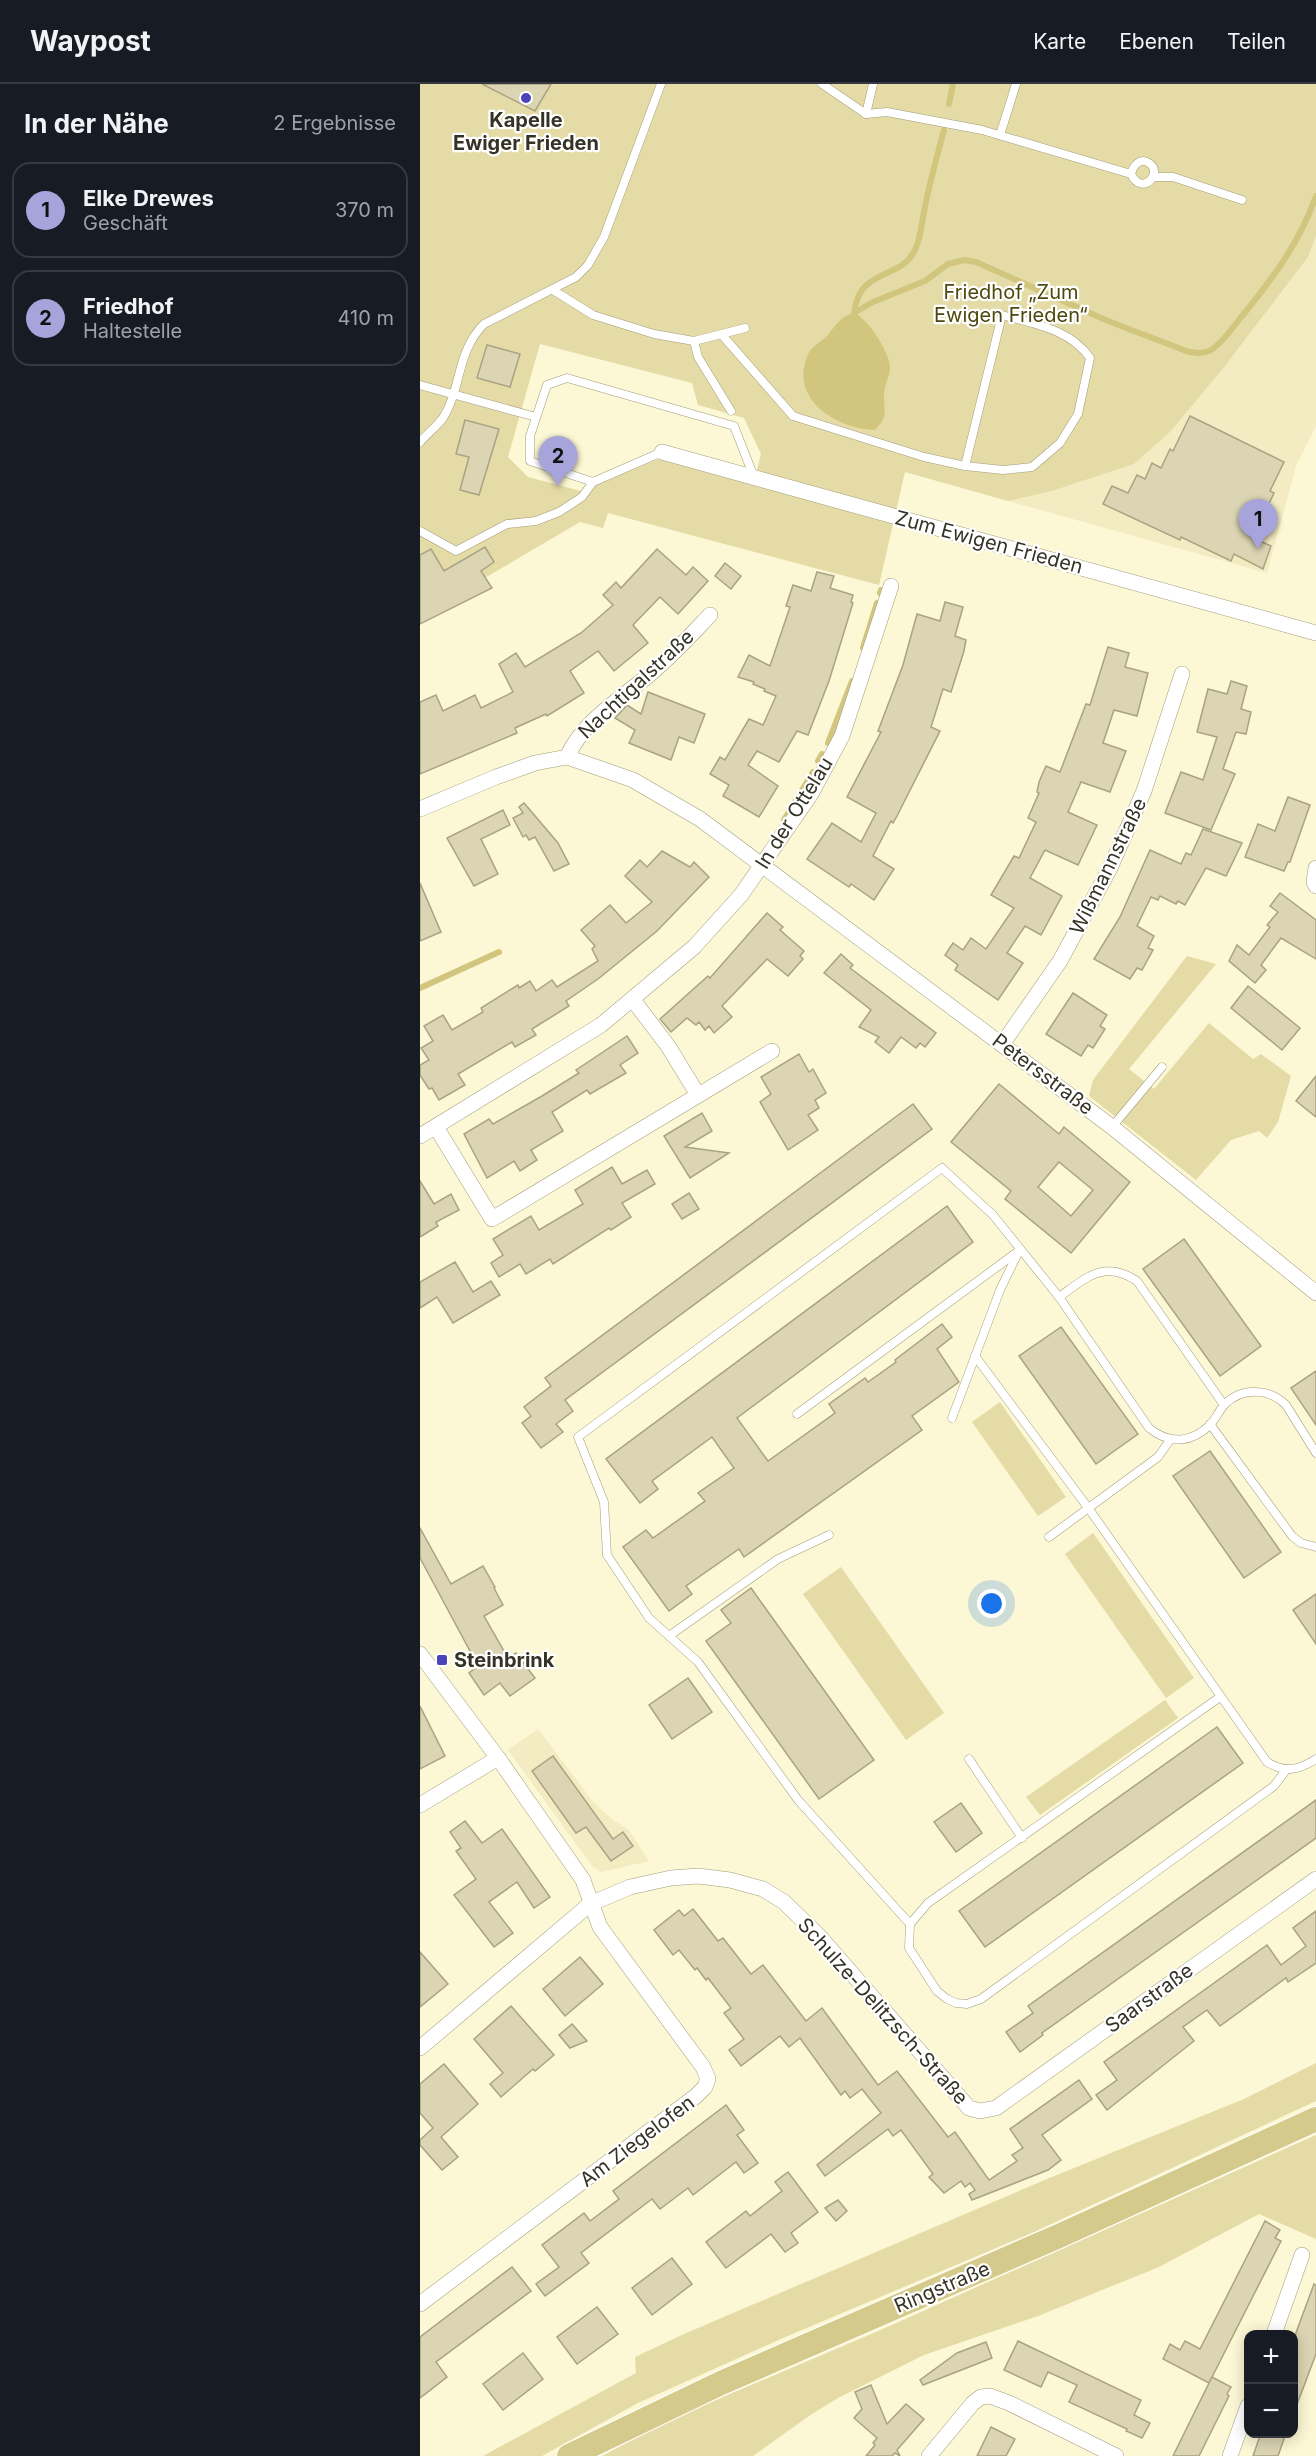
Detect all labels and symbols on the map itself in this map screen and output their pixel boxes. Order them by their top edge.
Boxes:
marker: Kapelle Ewiger Frieden [519,91,533,105]
place label: Kapelle Ewiger Frieden [453,108,599,155]
park label: Friedhof „Zum Ewigen Frieden“ [934,280,1088,327]
pin: 2 [538,436,578,486]
pin: 1 [1238,500,1278,549]
street label: Zum Ewigen Frieden [892,505,1086,579]
street label: Nachtigalstraße [573,624,699,744]
street label: In der Ottelau [750,753,838,873]
street label: Wißmannstraße [1065,794,1151,938]
street label: Petersstraße [988,1028,1098,1120]
your location [977,1589,1006,1618]
place label: Steinbrink [454,1648,555,1672]
marker: Steinbrink [435,1653,449,1667]
street label: Schulze-Delitzsch-Straße [793,1913,973,2109]
street label: Saarstraße [1100,1958,1198,2038]
street label: Am Ziegelofen [575,2090,699,2192]
street label: Ringstraße [891,2256,993,2318]

